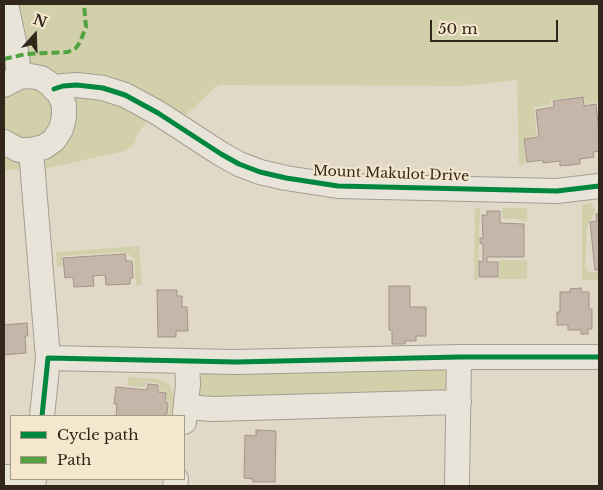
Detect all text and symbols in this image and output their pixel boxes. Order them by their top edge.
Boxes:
north arrow [10,10,60,60]
text: N [31,10,49,32]
scale bar [433,10,560,42]
text: 50 m [438,19,478,38]
street label: Mount Makulot Drive [313,163,469,185]
legend [10,415,185,480]
text: Cycle path [57,425,139,444]
text: Path [57,450,91,469]

